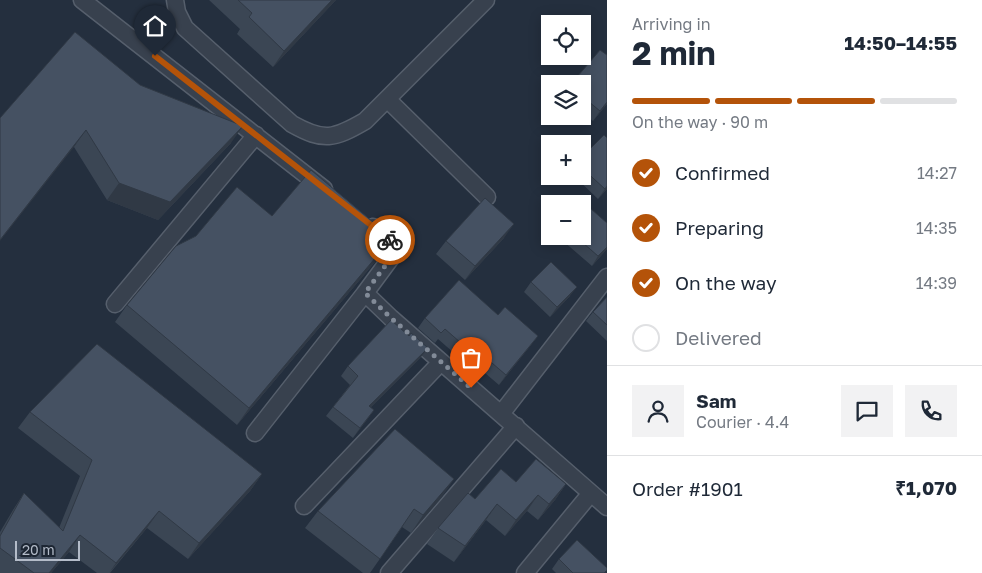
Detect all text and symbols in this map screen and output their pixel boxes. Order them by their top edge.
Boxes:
pin [134,5,176,56]
icon: home [141,12,169,40]
text: Arriving in [632,14,711,34]
map controls [541,15,591,245]
button: locate [541,15,591,65]
text: 14:50–14:55 [844,31,957,54]
text: 2 min [632,34,716,72]
button: layers [541,75,591,125]
text: On the way · 90 m [632,112,768,132]
button: + [541,135,591,185]
icon: check [632,159,660,187]
text: Confirmed [675,161,770,184]
text: 14:27 [917,163,957,183]
button: − [541,195,591,245]
icon: check [632,214,660,242]
courier [365,215,415,265]
text: Preparing [675,216,764,239]
text: 14:35 [916,218,957,238]
icon: bike [376,226,404,254]
icon: check [632,269,660,297]
text: On the way [675,271,777,294]
text: 14:39 [916,273,957,293]
text: Delivered [675,326,762,349]
pin [450,337,492,388]
icon: bag [457,344,485,372]
button: person [632,385,684,437]
button: chat [841,385,893,437]
button: phone [905,385,957,437]
text: Sam [696,389,736,412]
text: Courier · 4.4 [696,412,789,432]
text: ₹1,070 [895,476,957,499]
text: Order #1901 [632,477,743,500]
scale bar [15,538,80,561]
text: 20 m [22,541,55,558]

